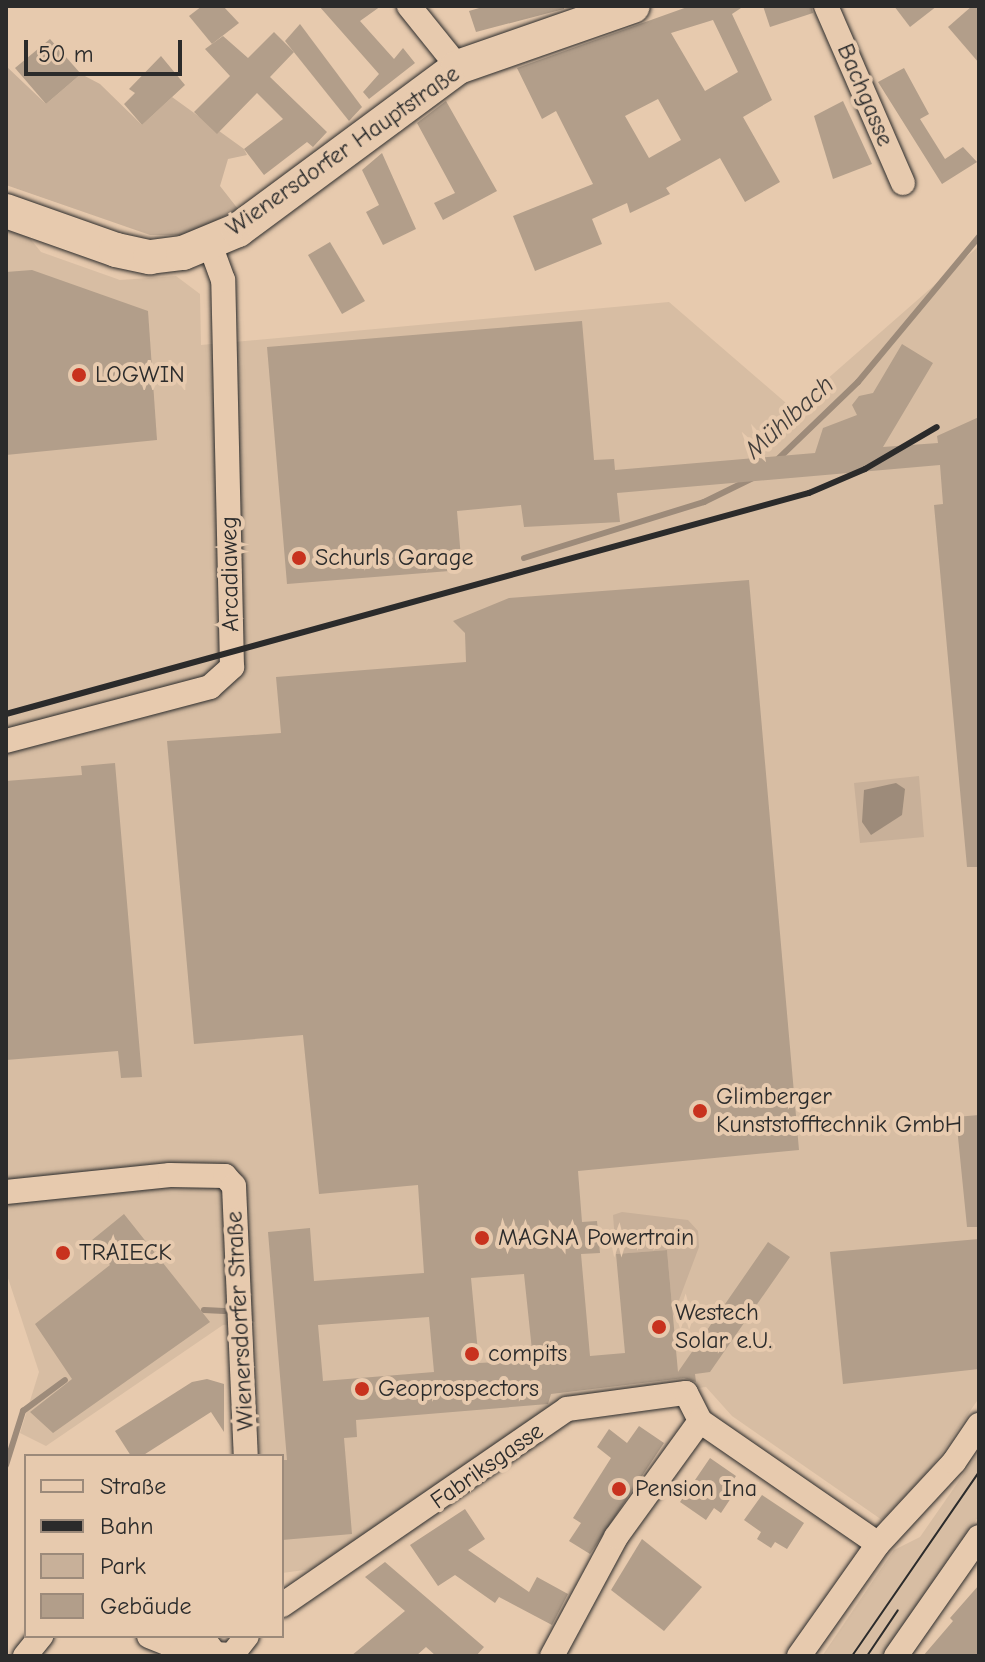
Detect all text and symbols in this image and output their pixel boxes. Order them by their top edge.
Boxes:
scale bar [28,24,186,74]
street label: Bachgasse [831,39,899,151]
text: 50 m [38,40,94,68]
street label: Wienersdorfer Hauptstraße [221,59,465,243]
place label: LOGWIN [95,361,185,389]
marker: LOGWIN [70,366,88,384]
water label: Mühlbach [739,370,841,466]
street label: Arcadiaweg [215,516,245,632]
place label: Schurls Garage [315,544,473,572]
marker: Schurls Garage [290,549,308,567]
place label: Glimberger Kunststofftechnik GmbH [716,1083,962,1139]
marker: Glimberger Kunststofftechnik GmbH [691,1102,709,1120]
street label: Wienersdorfer Straße [220,1210,260,1432]
place label: MAGNA Powertrain [498,1224,694,1252]
marker: MAGNA Powertrain [473,1229,491,1247]
place label: TRAIECK [79,1239,172,1267]
marker: TRAIECK [54,1244,72,1262]
place label: Westech Solar e.U. [675,1299,772,1355]
marker: Westech Solar e.U. [650,1318,668,1336]
place label: compits [488,1340,567,1368]
marker: compits [463,1345,481,1363]
place label: Geoprospectors [378,1375,539,1403]
marker: Geoprospectors [353,1380,371,1398]
street label: Fabriksgasse [425,1417,549,1515]
legend [24,1454,284,1638]
text: Straße [100,1472,166,1500]
place label: Pension Ina [635,1475,757,1503]
marker: Pension Ina [610,1480,628,1498]
text: Bahn [100,1512,153,1540]
text: Park [100,1552,146,1580]
text: Gebäude [100,1592,191,1620]

